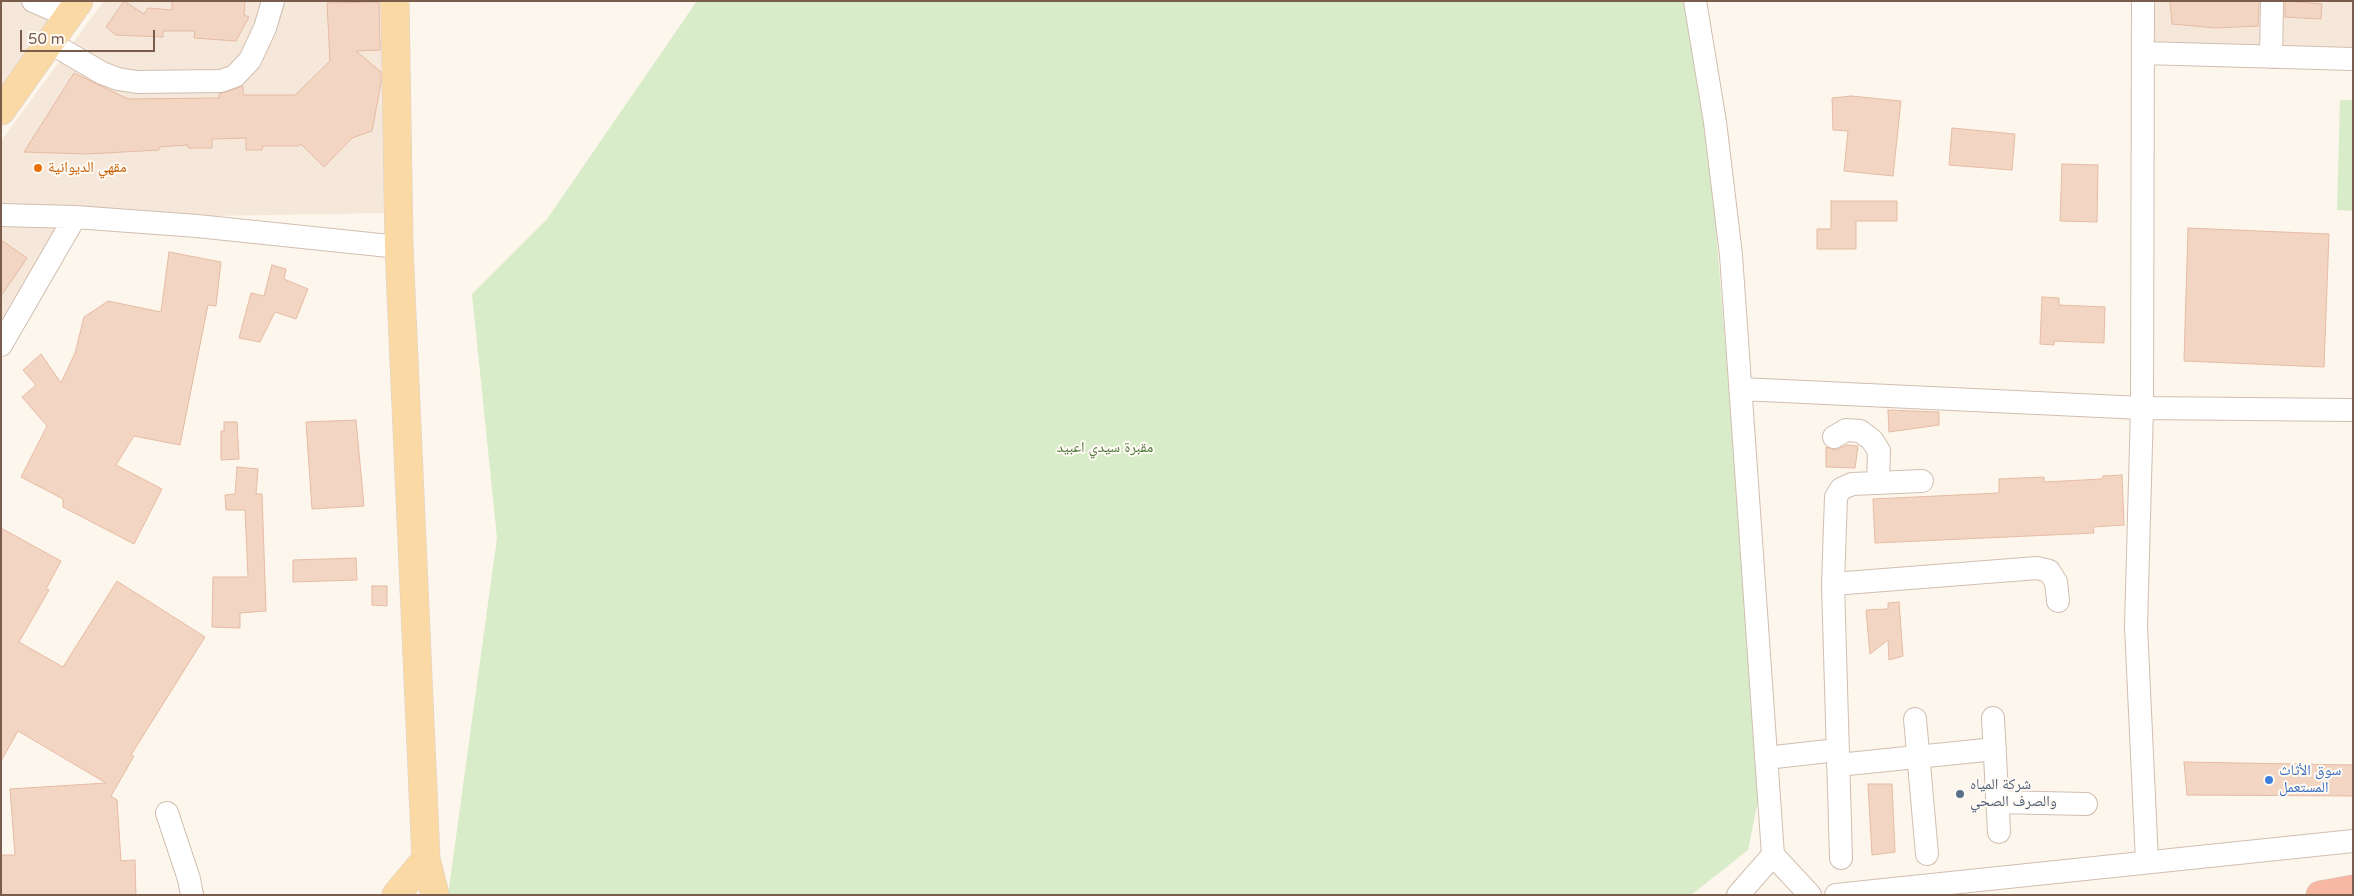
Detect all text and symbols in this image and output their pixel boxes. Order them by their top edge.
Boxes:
scale bar [22,20,158,52]
text: 50 m [28,30,65,48]
place label: مقهي الديوانية [48,159,126,177]
marker: مقهي الديوانية [32,162,44,174]
park label: مقبرة سيدي اعبيد [1057,439,1153,457]
place label: سوق الأثاث المستعمل [2279,762,2341,797]
marker: سوق الأثاث المستعمل [2263,774,2275,786]
place label: شركة المياه والصرف الصحي [1970,776,2057,811]
marker: شركة المياه والصرف الصحي [1954,788,1966,800]

